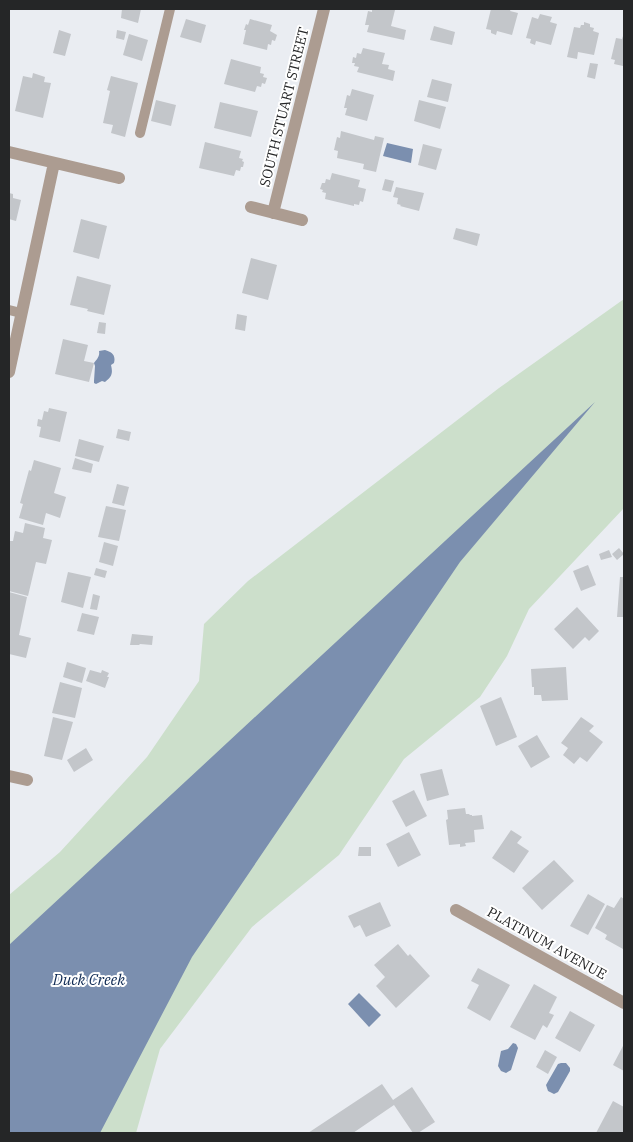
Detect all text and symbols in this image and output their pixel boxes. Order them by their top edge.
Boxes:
street label: SOUTH STUART STREET [255,25,313,189]
street label: PLATINUM AVENUE [484,903,610,983]
water label: Duck Creek [52,970,125,989]

